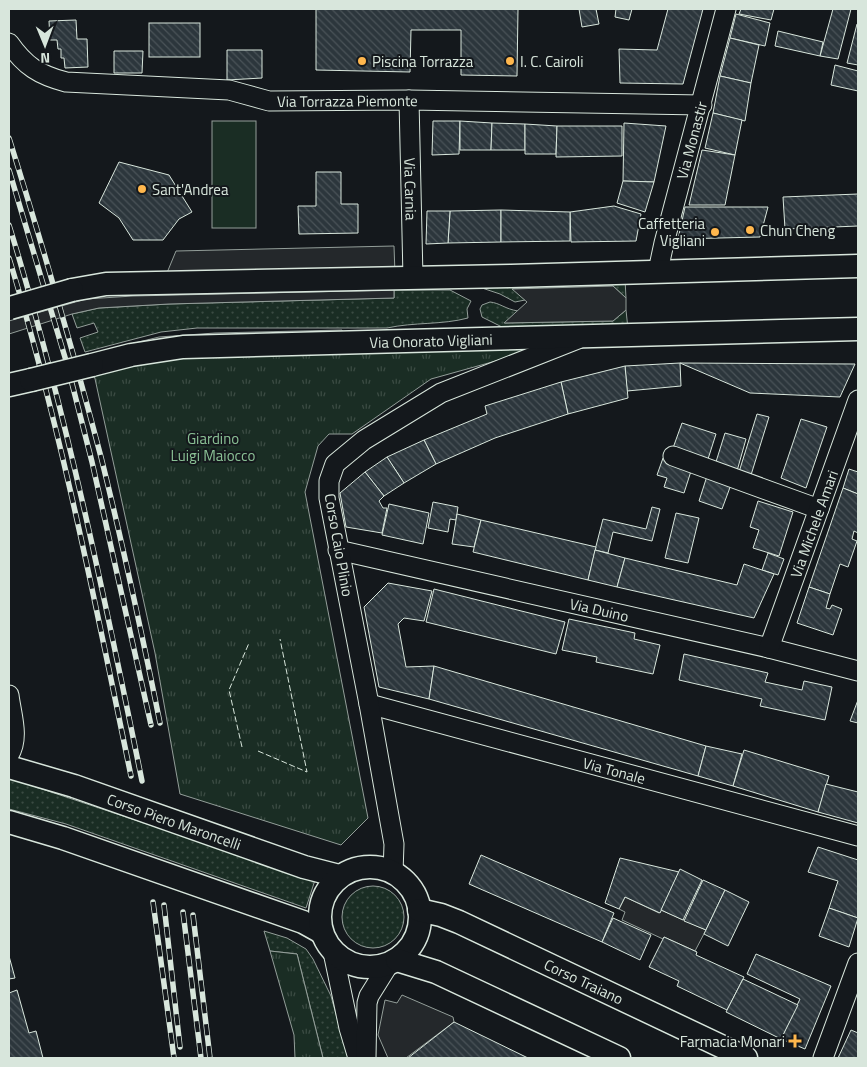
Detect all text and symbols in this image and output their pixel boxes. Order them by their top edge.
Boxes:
north arrow [20,20,70,70]
text: N [40,48,50,69]
place label: Piscina Torrazza [372,50,474,73]
place label: I. C. Cairoli [520,50,584,73]
marker: Piscina Torrazza [356,55,368,67]
marker: I. C. Cairoli [504,55,516,67]
street label: Via Torrazza Piemonte [277,88,418,112]
street label: Via Monastir [670,99,713,182]
street label: Via Carnia [399,157,423,221]
place label: Sant'Andrea [152,178,229,201]
marker: Sant'Andrea [136,183,148,195]
place label: Caffetteria Vigliani [638,212,705,252]
place label: Chun Cheng [760,219,835,242]
marker: Chun Cheng [744,224,756,236]
marker: Caffetteria Vigliani [709,226,721,238]
street label: Via Onorato Vigliani [369,327,493,354]
park label: Giardino Luigi Maiocco [171,427,255,467]
street label: Via Michele Amari [784,467,843,581]
street label: Corso Caio Plinio [319,492,359,598]
street label: Via Duino [568,592,631,627]
street label: Via Tonale [580,751,648,790]
street label: Corso Piero Maroncelli [104,787,244,856]
street label: Corso Traiano [540,952,627,1010]
place label: Farmacia Monari [680,1030,785,1053]
marker: Farmacia Monari [789,1035,801,1047]

